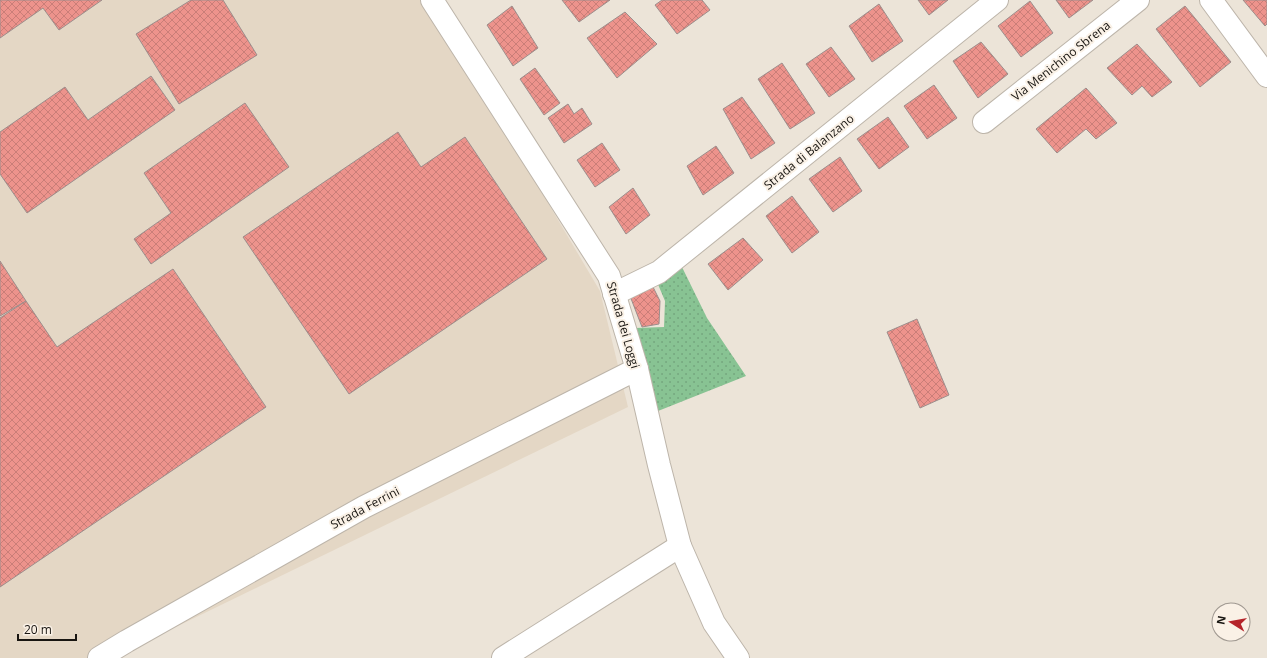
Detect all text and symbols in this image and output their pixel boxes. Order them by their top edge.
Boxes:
street label: Via Menichino Sbrena [1008,17,1114,105]
street label: Strada di Balanzano [760,110,857,193]
street label: Strada dei Loggi [603,280,644,370]
street label: Strada Ferrini [327,482,402,533]
north arrow [1211,602,1251,642]
text: N [1212,614,1229,626]
scale bar [18,616,76,642]
text: 20 m [24,621,52,638]

